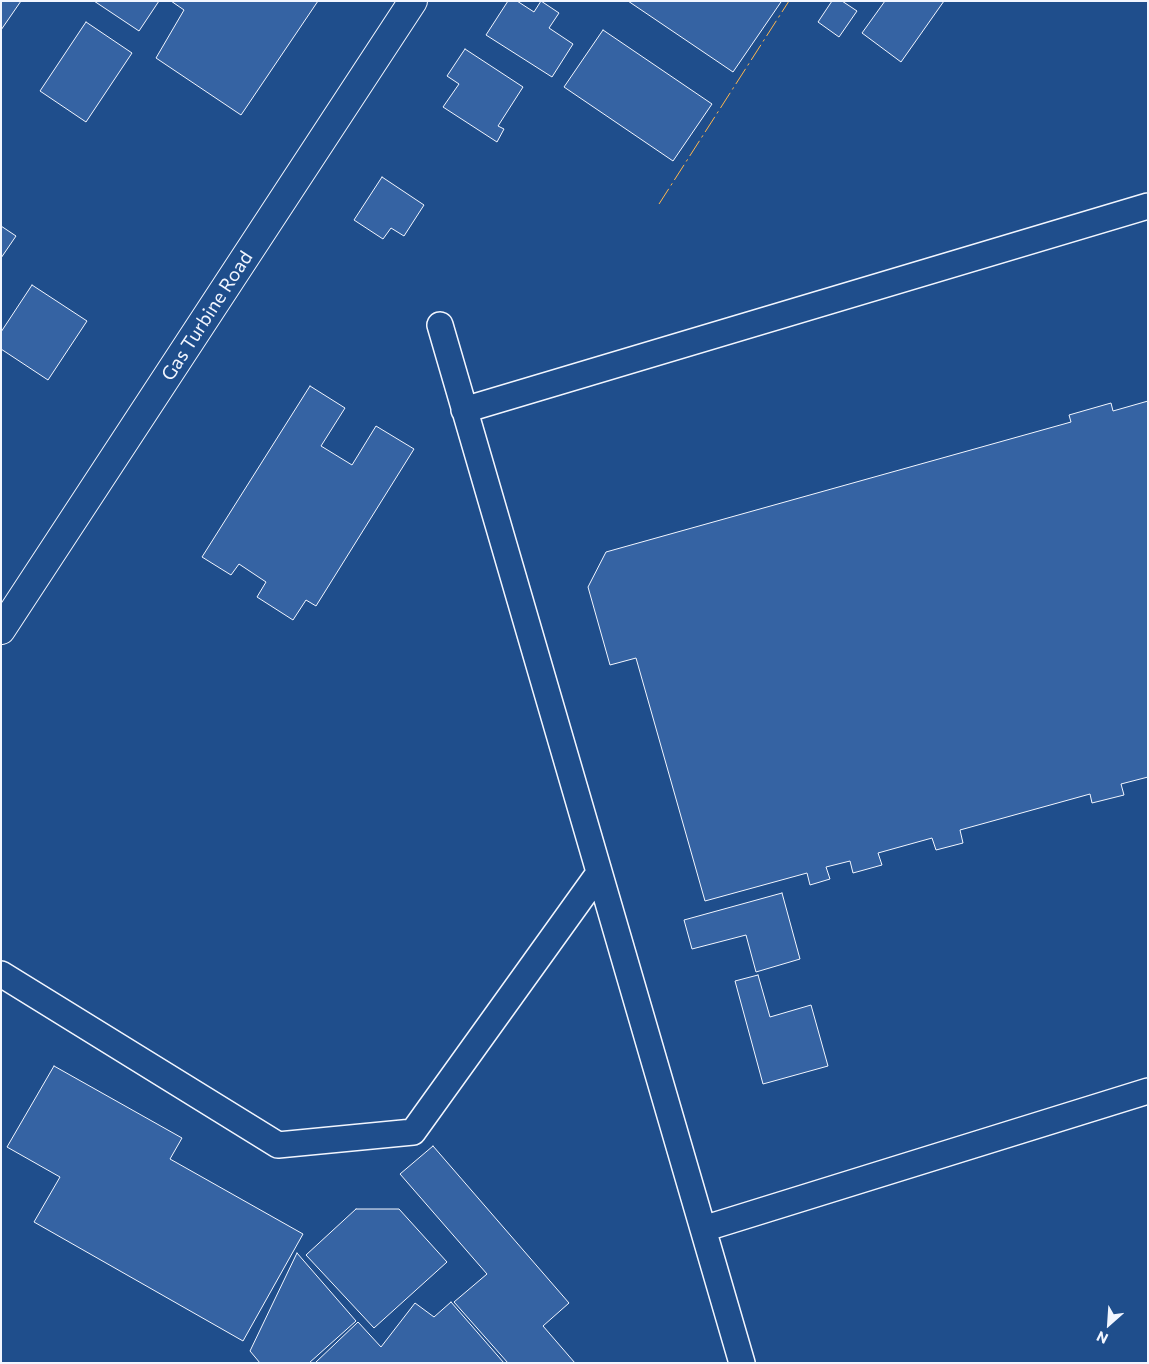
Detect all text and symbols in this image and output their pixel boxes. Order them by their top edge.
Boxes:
street label: Gas Turbine Road [157,247,257,385]
north arrow [1084,1299,1134,1349]
text: N [1094,1328,1111,1348]

